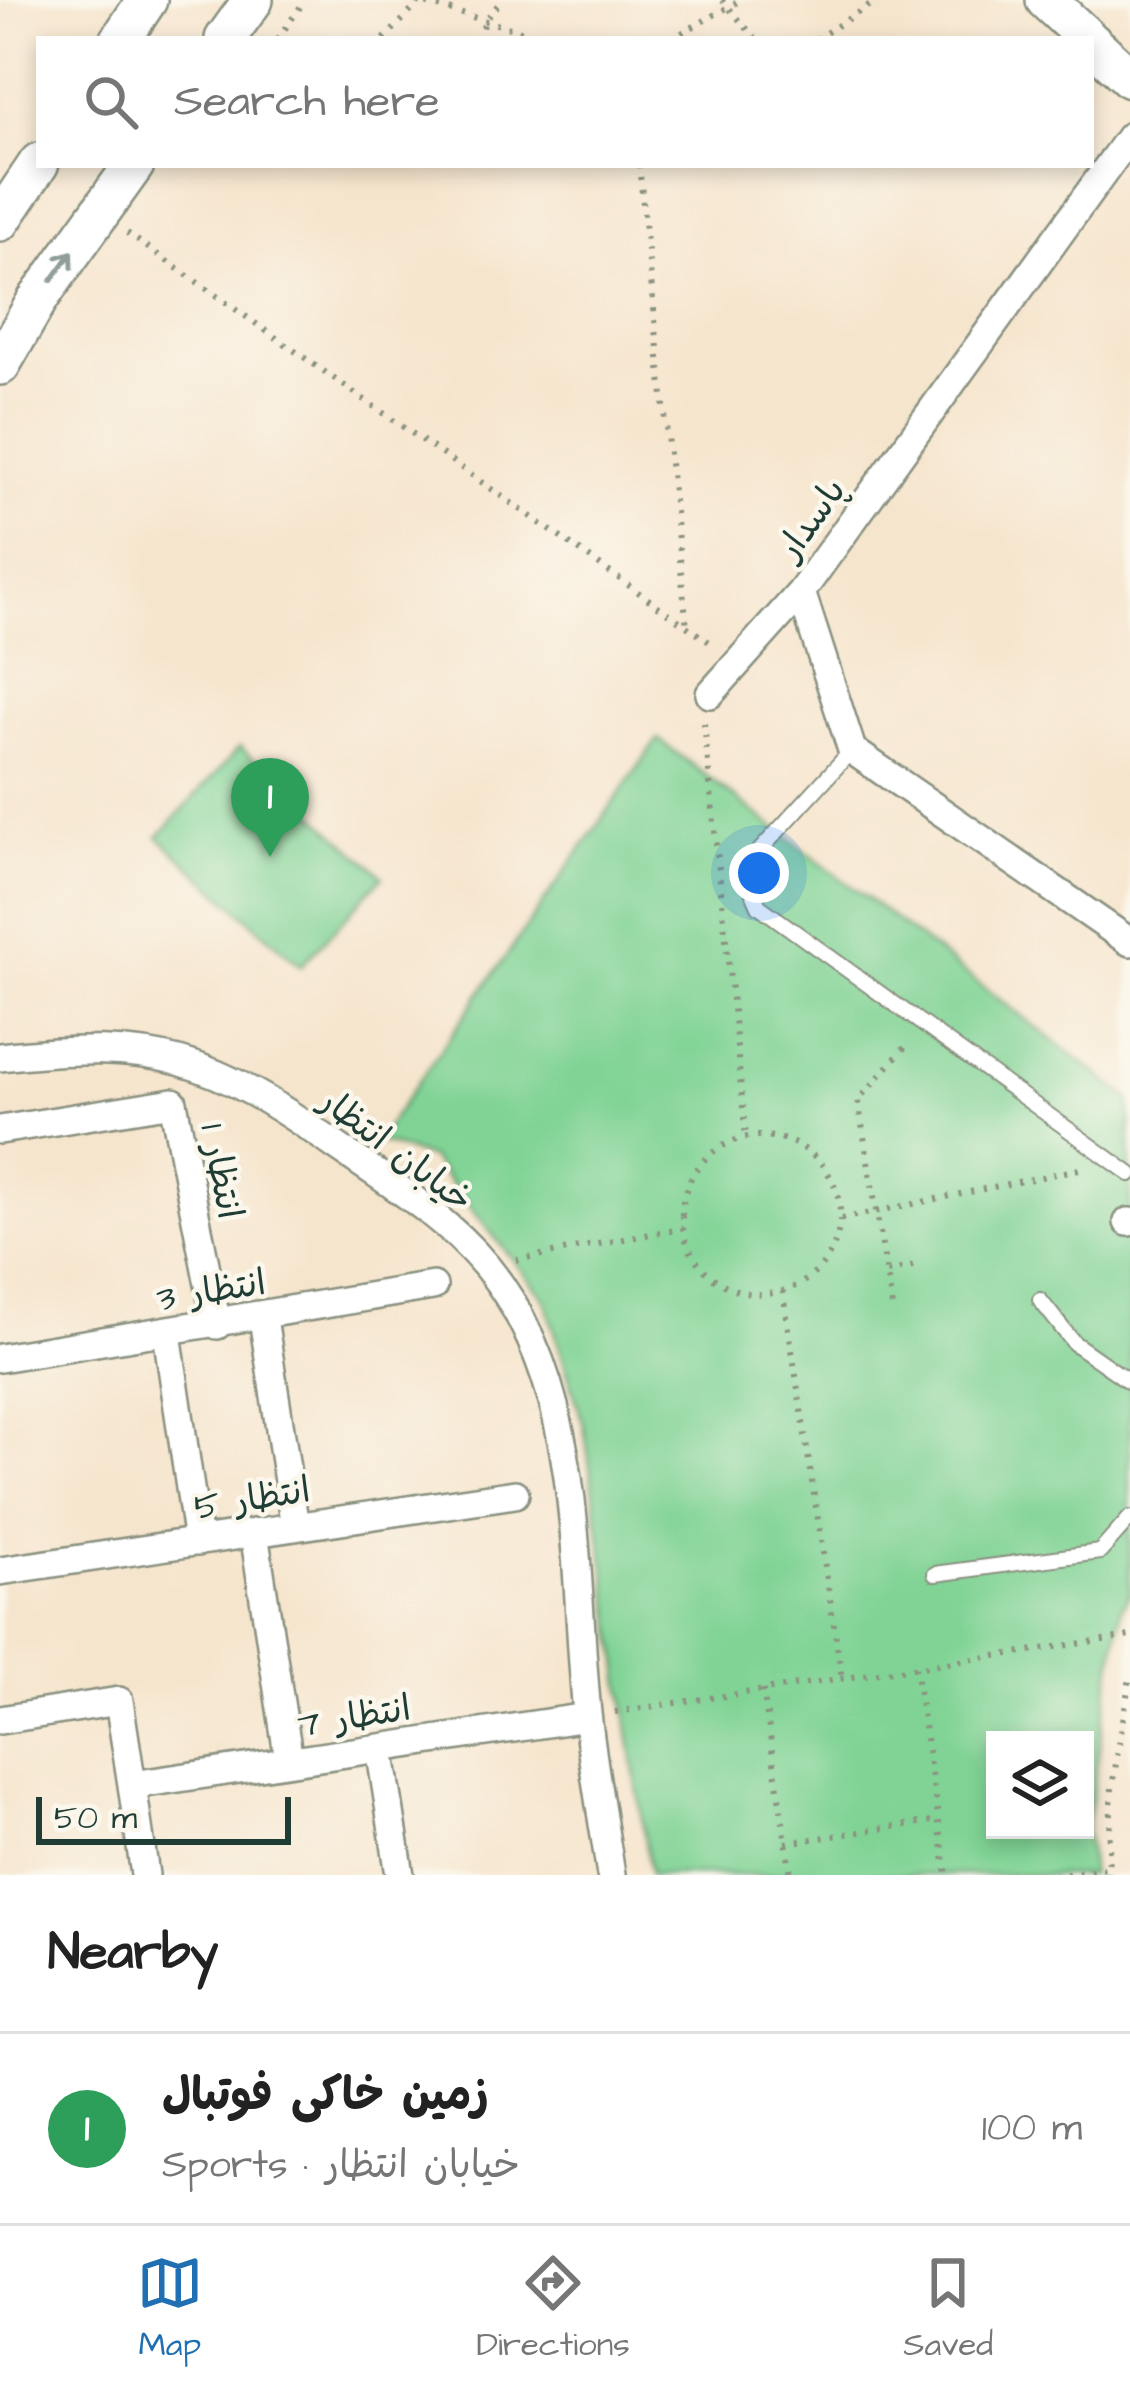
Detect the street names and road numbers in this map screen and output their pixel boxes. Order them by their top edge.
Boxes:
street label: پاسدار [763,468,859,573]
street label: خیابان انتظار [307,1076,483,1226]
street label: انتظار 1 [186,1119,255,1224]
street label: انتظار 3 [153,1258,270,1325]
street label: انتظار 5 [191,1465,314,1534]
street label: انتظار 7 [294,1683,415,1752]

